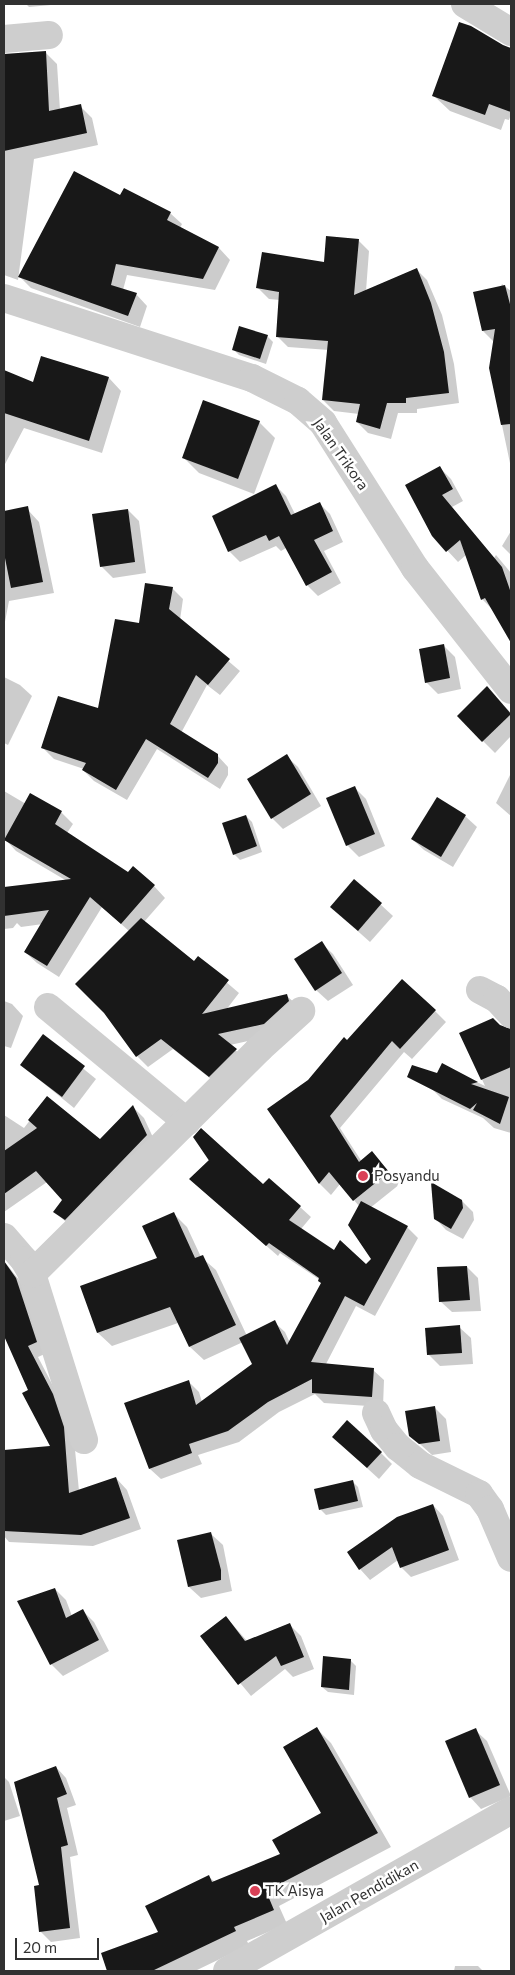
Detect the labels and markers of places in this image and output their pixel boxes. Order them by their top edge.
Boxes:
place label: Posyandu [374,1167,440,1185]
marker: Posyandu [356,1169,370,1183]
place label: TK Aisya [265,1882,324,1900]
marker: TK Aisya [249,1885,261,1897]

